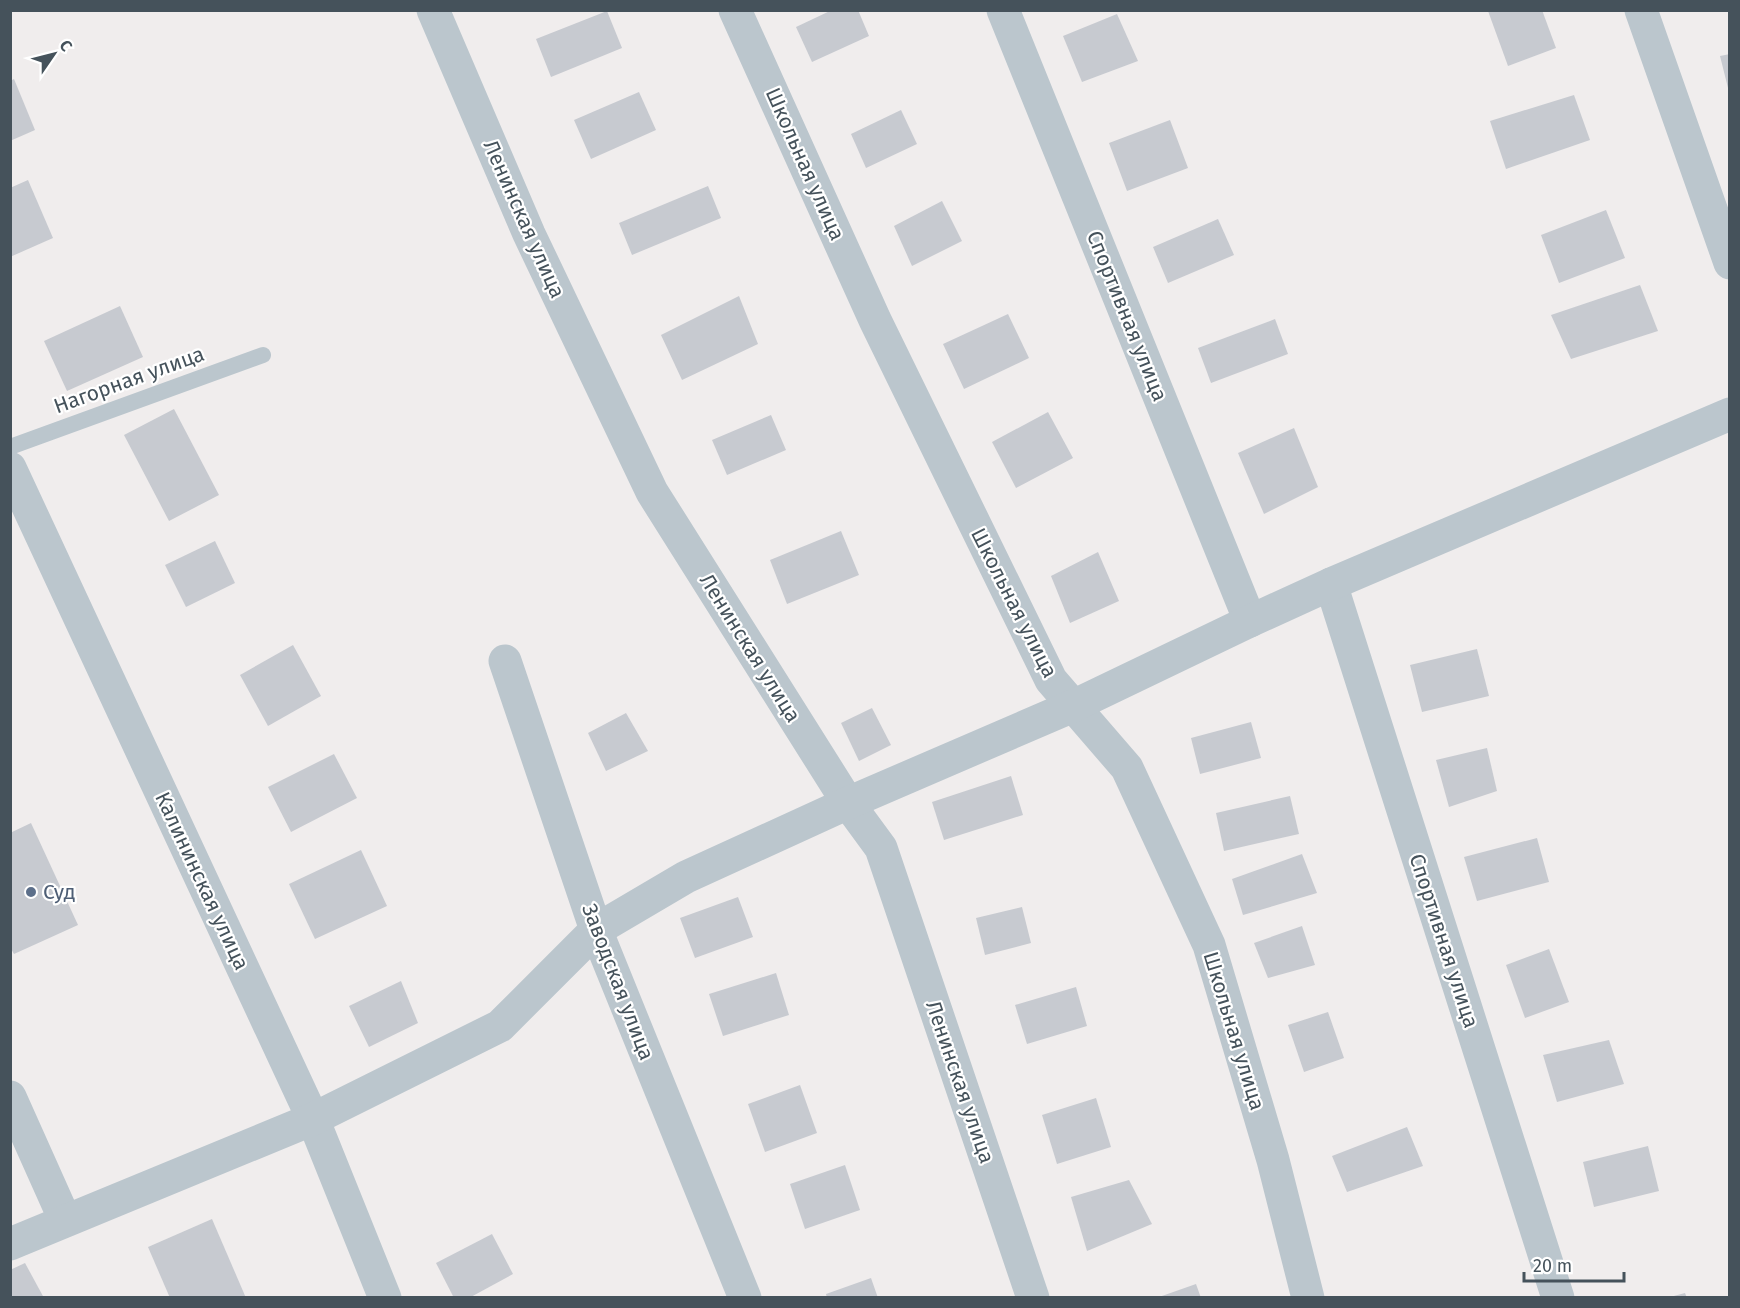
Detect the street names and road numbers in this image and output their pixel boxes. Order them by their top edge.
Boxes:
street label: Школьная улица [760,84,850,244]
street label: Ленинская улица [477,136,571,302]
street label: Спортивная улица [1081,227,1173,405]
street label: Нагорная улица [50,341,208,419]
street label: Школьная улица [965,524,1063,682]
street label: Ленинская улица [694,569,806,727]
street label: Калининская улица [149,788,255,974]
street label: Спортивная улица [1404,851,1484,1031]
street label: Заводская улица [576,900,660,1064]
street label: Школьная улица [1197,948,1271,1114]
street label: Ленинская улица [920,997,1000,1167]

